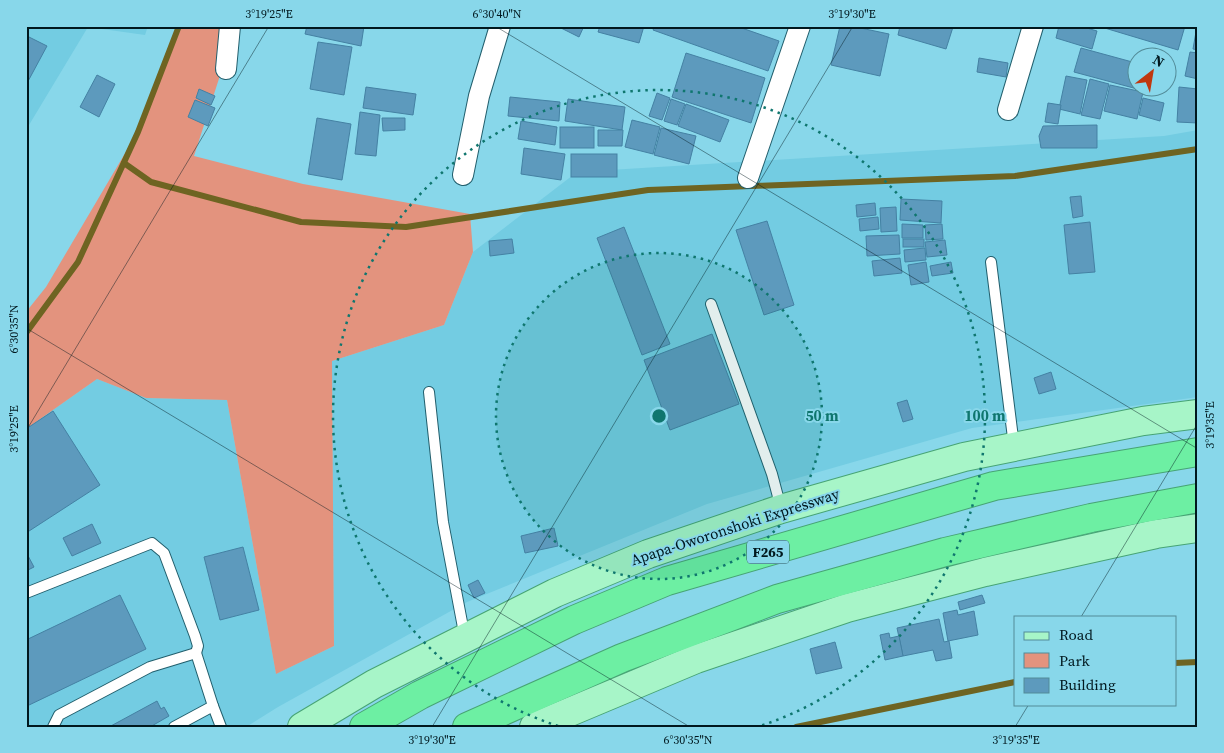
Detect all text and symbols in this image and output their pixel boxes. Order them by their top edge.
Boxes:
text: 3°19'25"E [245,6,293,22]
text: 6°30'40"N [472,6,522,22]
text: 3°19'30"E [828,6,876,22]
north arrow [1126,48,1176,98]
text: N [1149,50,1168,72]
text: 6°30'35"N [6,304,22,354]
text: 3°19'35"E [1202,401,1218,449]
text: 3°19'25"E [6,405,22,453]
text: 50 m [805,405,839,426]
text: 100 m [964,405,1006,426]
centre of rings [650,407,668,425]
street label: Apapa-Oworonshoki Expressway [628,483,842,570]
road number: F265 [747,540,789,564]
legend [1014,616,1176,706]
text: Road [1059,624,1093,645]
text: Park [1059,650,1091,671]
text: Building [1059,674,1116,695]
text: 3°19'30"E [408,732,456,748]
text: 6°30'35"N [663,732,713,748]
text: 3°19'35"E [992,732,1040,748]

